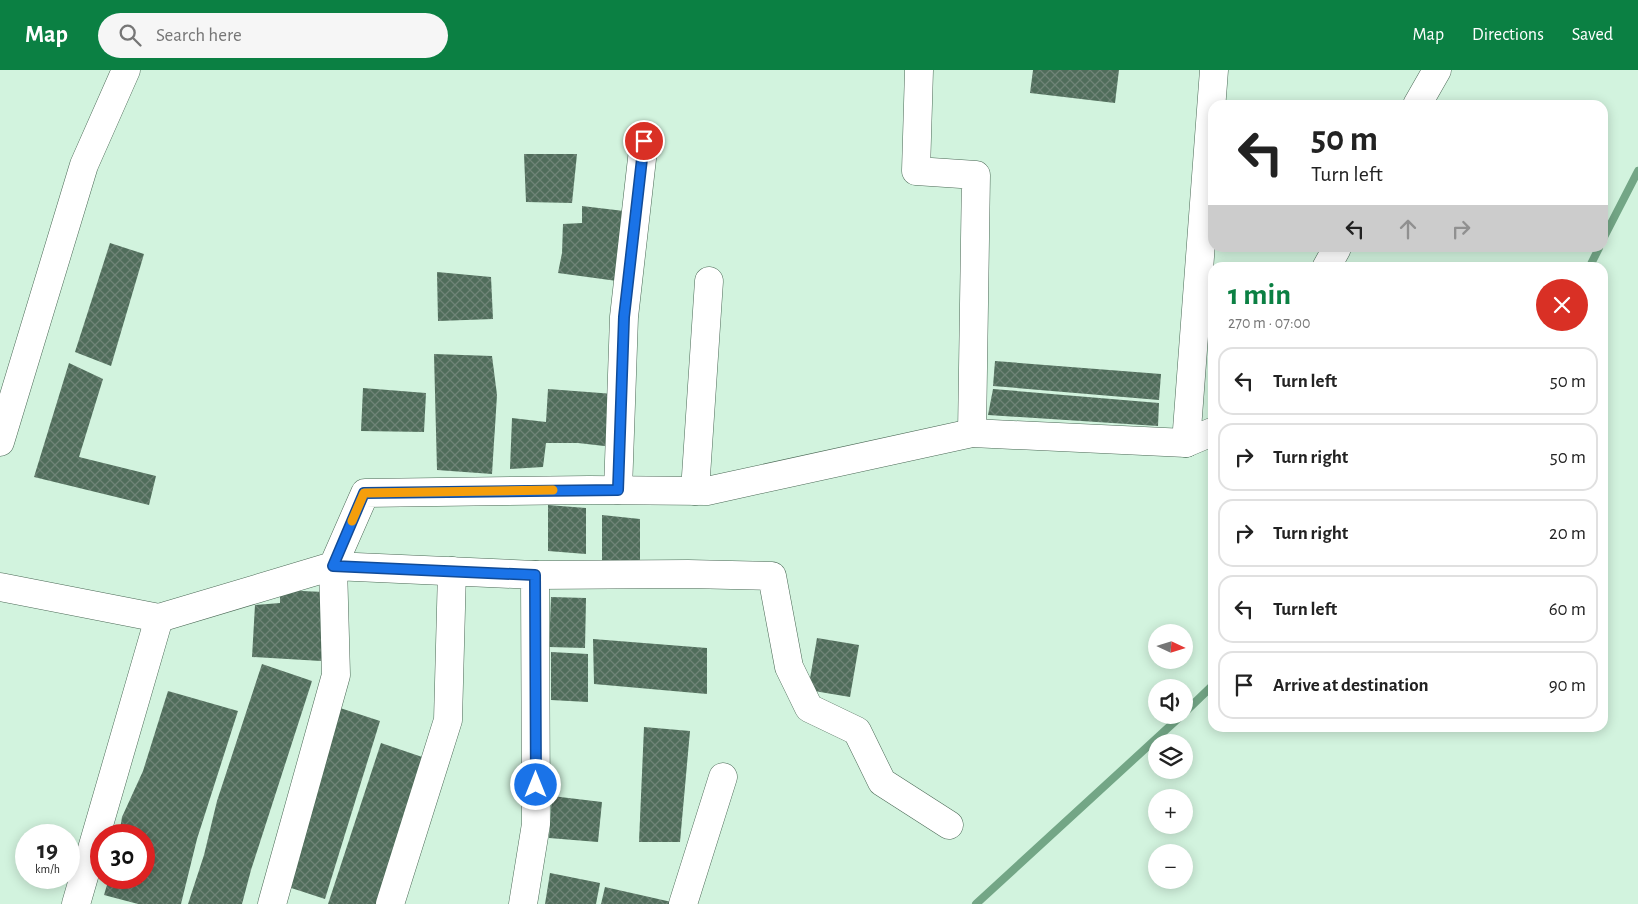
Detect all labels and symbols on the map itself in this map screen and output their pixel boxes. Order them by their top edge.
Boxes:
pin [623,120,665,162]
north arrow [1148,624,1192,669]
position arrow [509,758,561,810]
speed limit sign: 30 [90,824,155,889]

